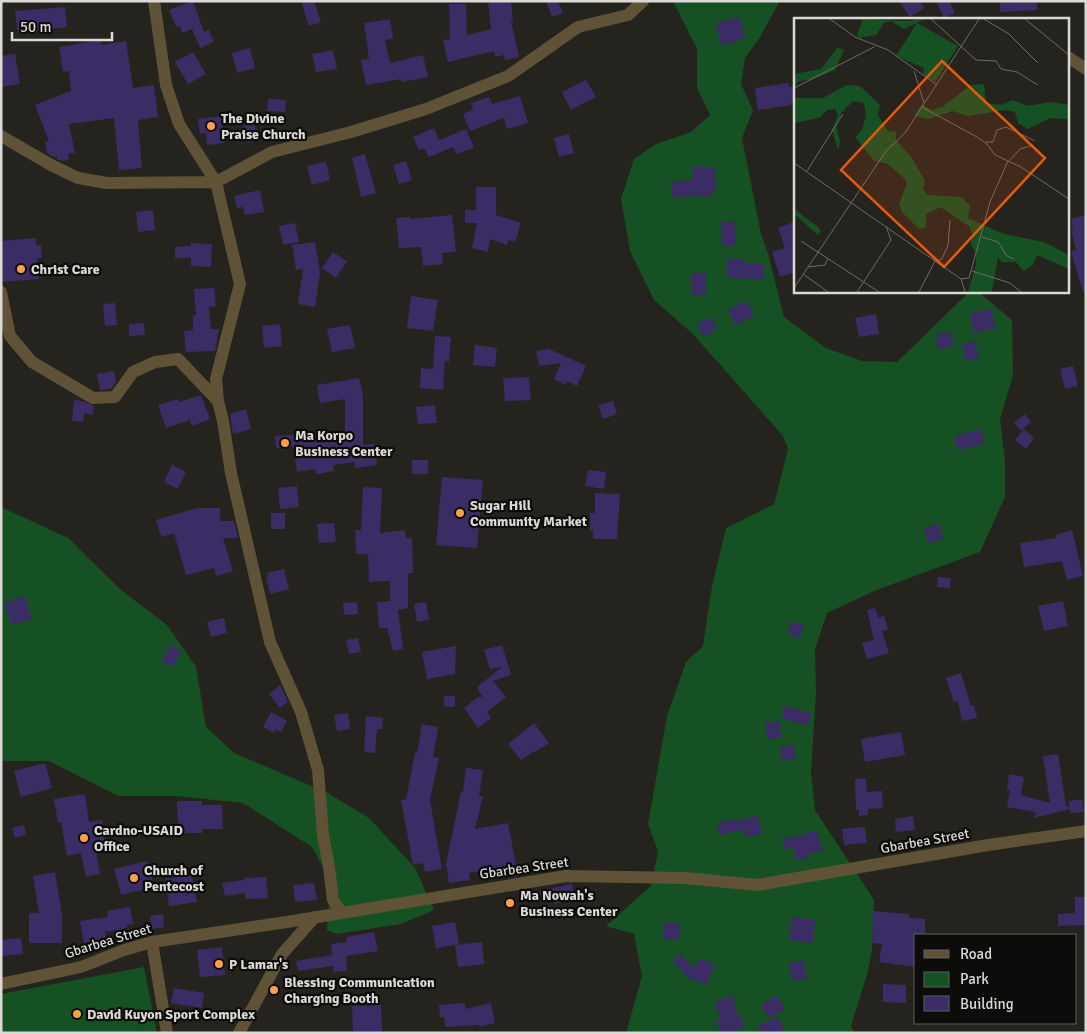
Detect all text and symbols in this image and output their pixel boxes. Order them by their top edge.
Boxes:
scale bar [12,10,112,42]
text: 50 m [20,18,51,36]
inset map [794,18,1070,292]
place label: The Divine Praise Church [221,110,306,143]
marker: The Divine Praise Church [205,120,217,132]
place label: Christ Care [31,261,100,278]
marker: Christ Care [15,263,27,275]
place label: Ma Korpo Business Center [295,427,393,460]
marker: Ma Korpo Business Center [279,437,291,449]
place label: Sugar Hill Community Market [470,497,588,530]
marker: Sugar Hill Community Market [454,507,466,519]
place label: Cardno-USAID Office [94,822,183,855]
street label: Gbarbea Street [879,825,971,857]
marker: Cardno-USAID Office [78,832,90,844]
street label: Gbarbea Street [478,853,570,883]
place label: Church of Pentecost [144,862,205,895]
marker: Church of Pentecost [128,872,140,884]
place label: Ma Nowah's Business Center [520,887,618,920]
marker: Ma Nowah's Business Center [504,897,516,909]
street label: Gbarbea Street [63,920,153,962]
legend [914,934,1077,1024]
text: Road [960,945,992,963]
place label: P Lamar's [229,956,288,973]
marker: P Lamar's [213,958,225,970]
text: Park [960,970,989,988]
place label: Blessing Communication Charging Booth [284,974,435,1007]
marker: Blessing Communication Charging Booth [268,984,280,996]
text: Building [960,995,1014,1013]
place label: David Kuyon Sport Complex [87,1006,255,1023]
marker: David Kuyon Sport Complex [71,1008,83,1020]

